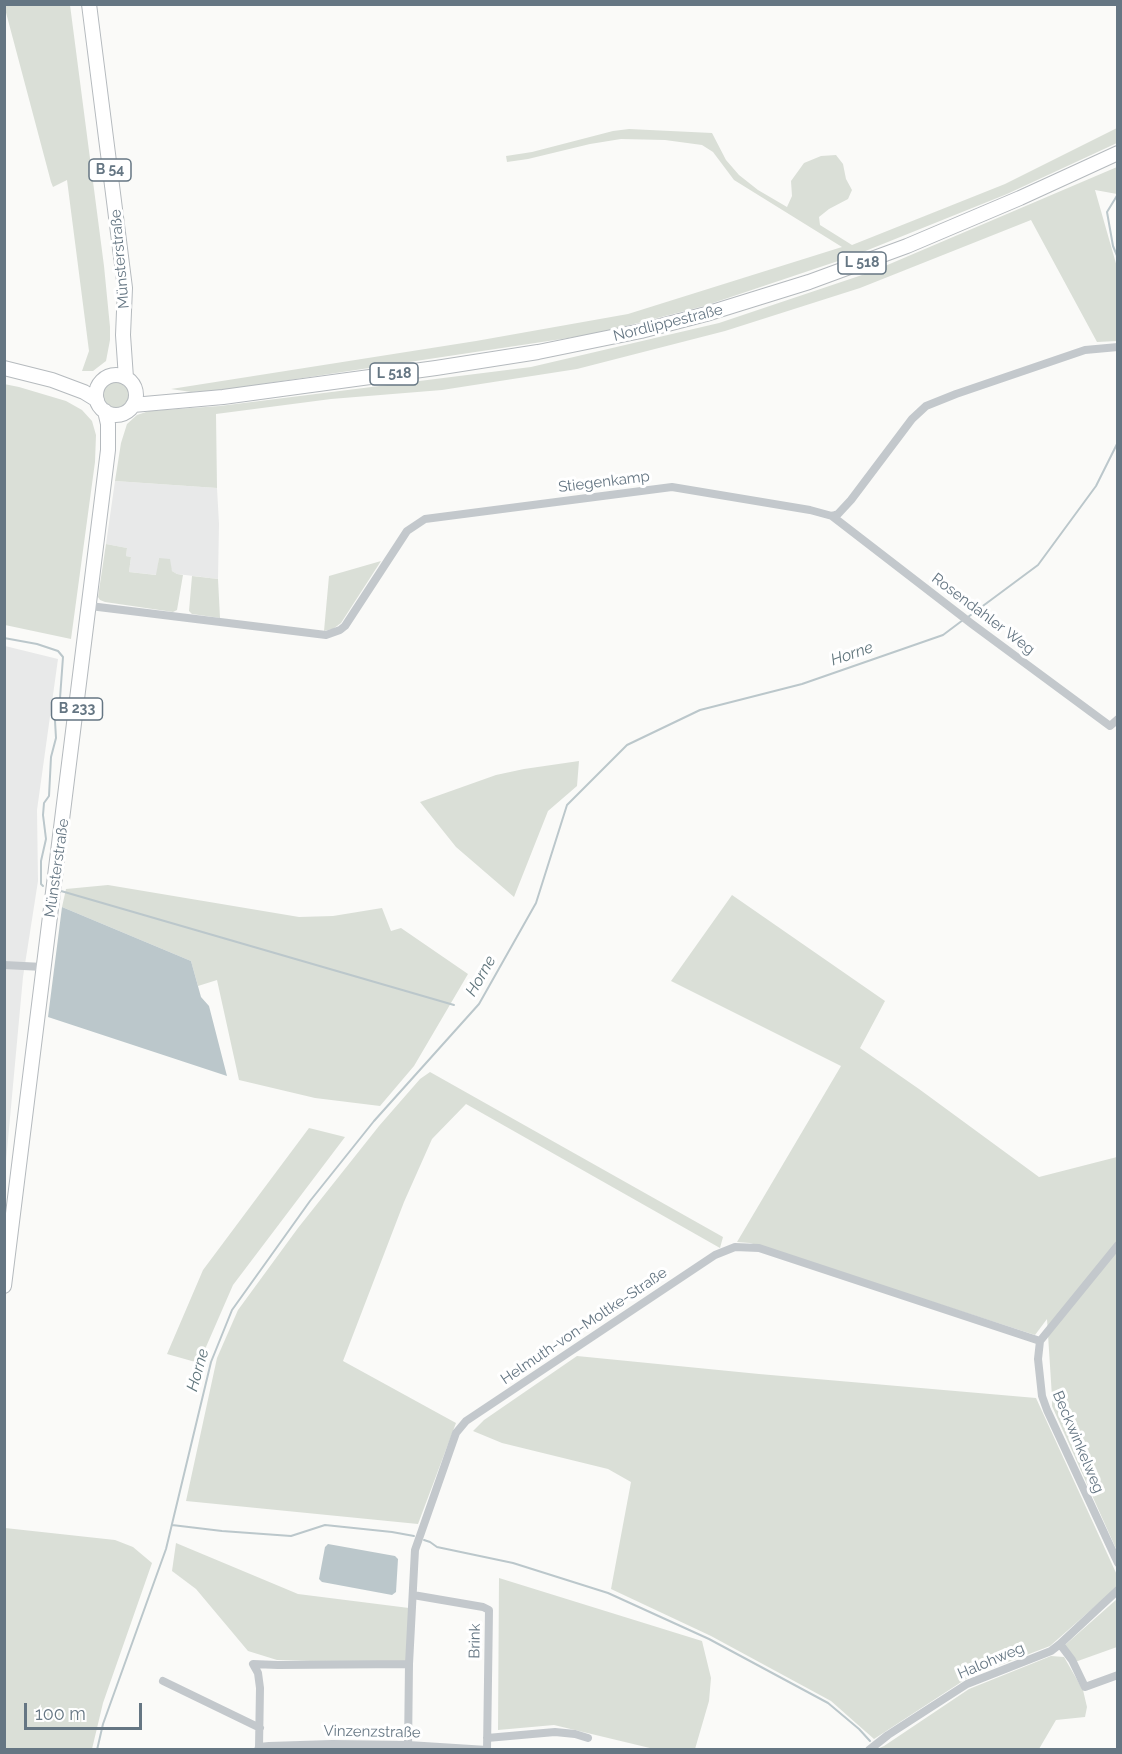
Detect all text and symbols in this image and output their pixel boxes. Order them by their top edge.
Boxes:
road number: B 54 [89,159,131,181]
street label: Münsterstraße [107,209,133,309]
road number: L 518 [838,252,886,274]
street label: Nordlippestraße [611,301,725,345]
road number: L 518 [370,363,418,385]
street label: Stiegenkamp [557,467,651,497]
street label: Rosendahler Weg [928,569,1038,659]
water label: Horne [828,638,876,670]
road number: B 233 [52,698,103,720]
street label: Münsterstraße [41,817,73,919]
water label: Horne [462,952,500,1000]
street label: Helmuth-von-Moltke-Straße [498,1264,670,1388]
water label: Horne [183,1347,213,1393]
street label: Beckwinkelweg [1048,1388,1108,1496]
street label: Brink [466,1623,484,1659]
street label: Halohweg [955,1639,1027,1683]
scale bar [27,1691,146,1729]
text: 100 m [35,1703,86,1724]
street label: Vinzenzstraße [323,1722,421,1742]

